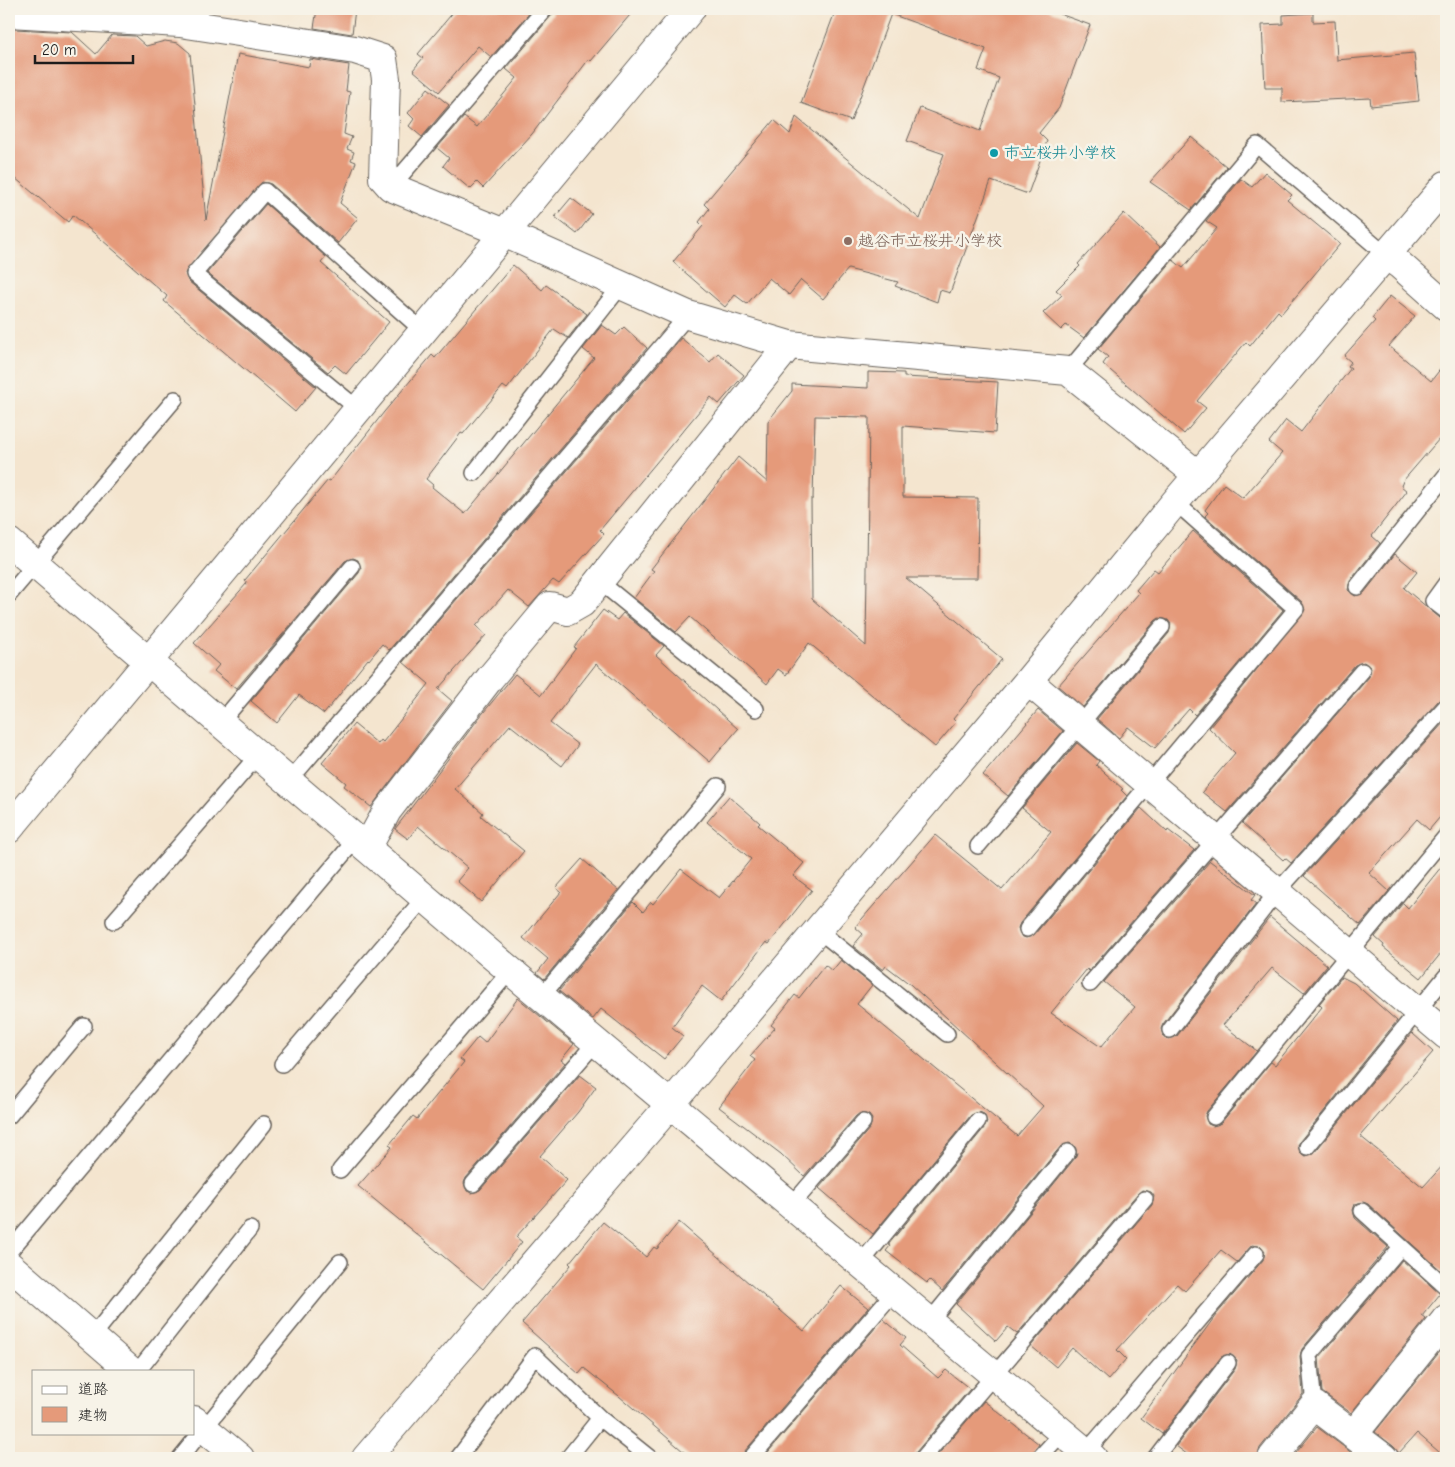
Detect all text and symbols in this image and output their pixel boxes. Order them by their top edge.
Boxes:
scale bar [35,32,132,64]
text: 20 m [42,41,76,59]
place label: 市立桜井小学校 [1004,144,1116,162]
marker: 市立桜井小学校 [988,147,1000,159]
place label: 越谷市立桜井小学校 [858,232,1002,250]
marker: 越谷市立桜井小学校 [842,235,854,247]
legend [32,1370,195,1434]
text: 道路 [78,1380,108,1398]
text: 建物 [78,1406,108,1424]

